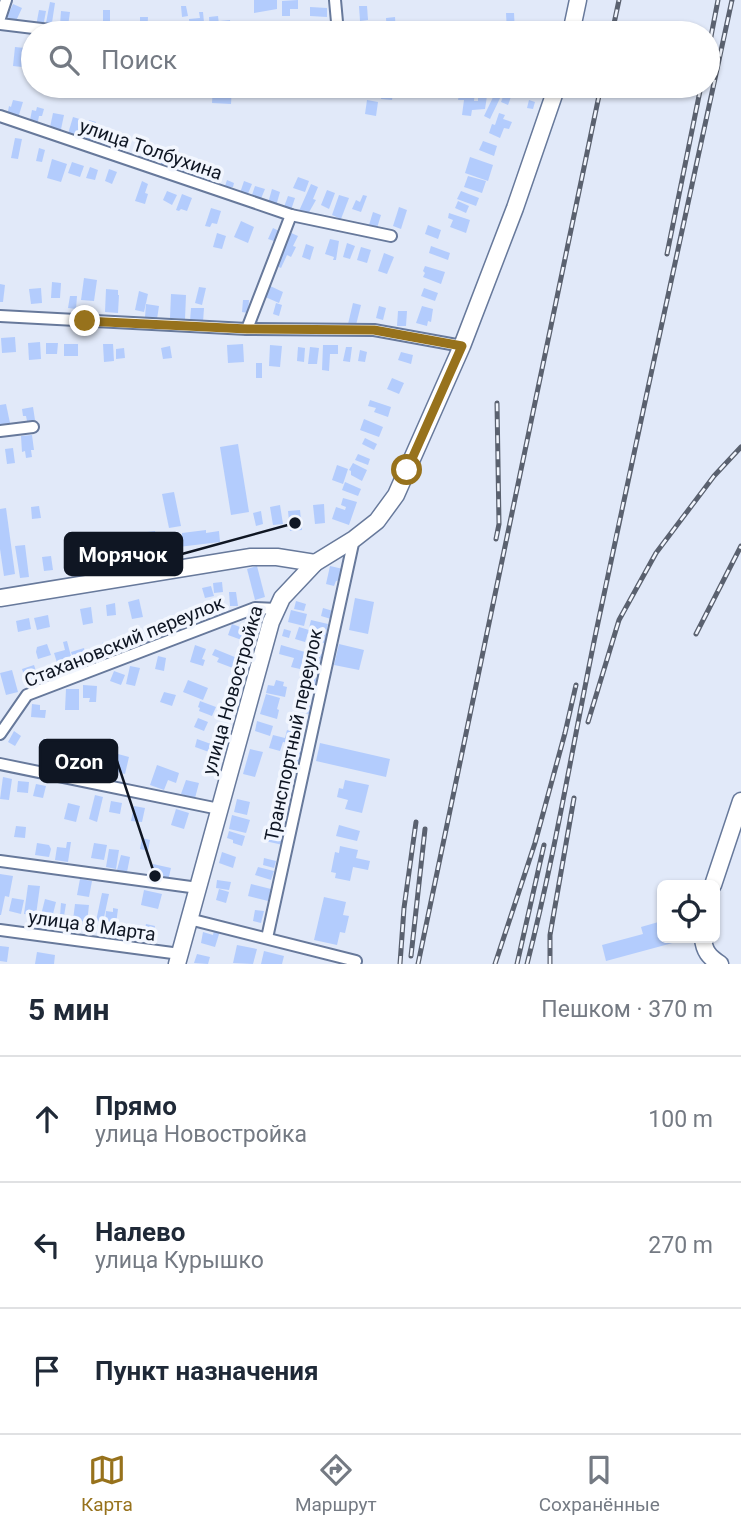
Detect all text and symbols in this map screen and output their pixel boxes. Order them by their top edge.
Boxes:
search box [21,21,720,98]
icon: search [45,41,83,79]
text: Поиск [101,45,177,75]
street label: улица Толбухина [76,114,225,185]
route end [69,305,100,336]
route start [391,454,422,485]
callout: Морячок [65,533,182,575]
text: Морячок [78,543,168,567]
street label: Стахановский переулок [21,591,228,692]
street label: улица Новостройка [197,603,268,777]
street label: Транспортный переулок [260,626,327,844]
callout: Ozon [40,740,117,782]
text: Ozon [55,750,103,774]
map controls [657,880,720,943]
button: locate [657,880,720,943]
street label: улица 8 Марта [27,905,157,946]
text: 5 мин [28,992,109,1027]
text: Пешком · 370 m [541,996,713,1023]
text: Прямо [95,1091,177,1121]
icon: ahead [28,1100,66,1138]
text: 100 m [648,1106,713,1133]
text: улица Новостройка [95,1121,307,1148]
text: Налево [95,1217,185,1247]
icon: left [28,1226,66,1264]
text: 270 m [648,1232,713,1259]
text: улица Курышко [95,1247,264,1274]
icon: arrive [28,1352,66,1390]
text: Пункт назначения [95,1356,319,1386]
tab: Карта [81,1451,133,1516]
tab: Маршрут [295,1451,377,1516]
tab: Сохранённые [539,1451,660,1516]

